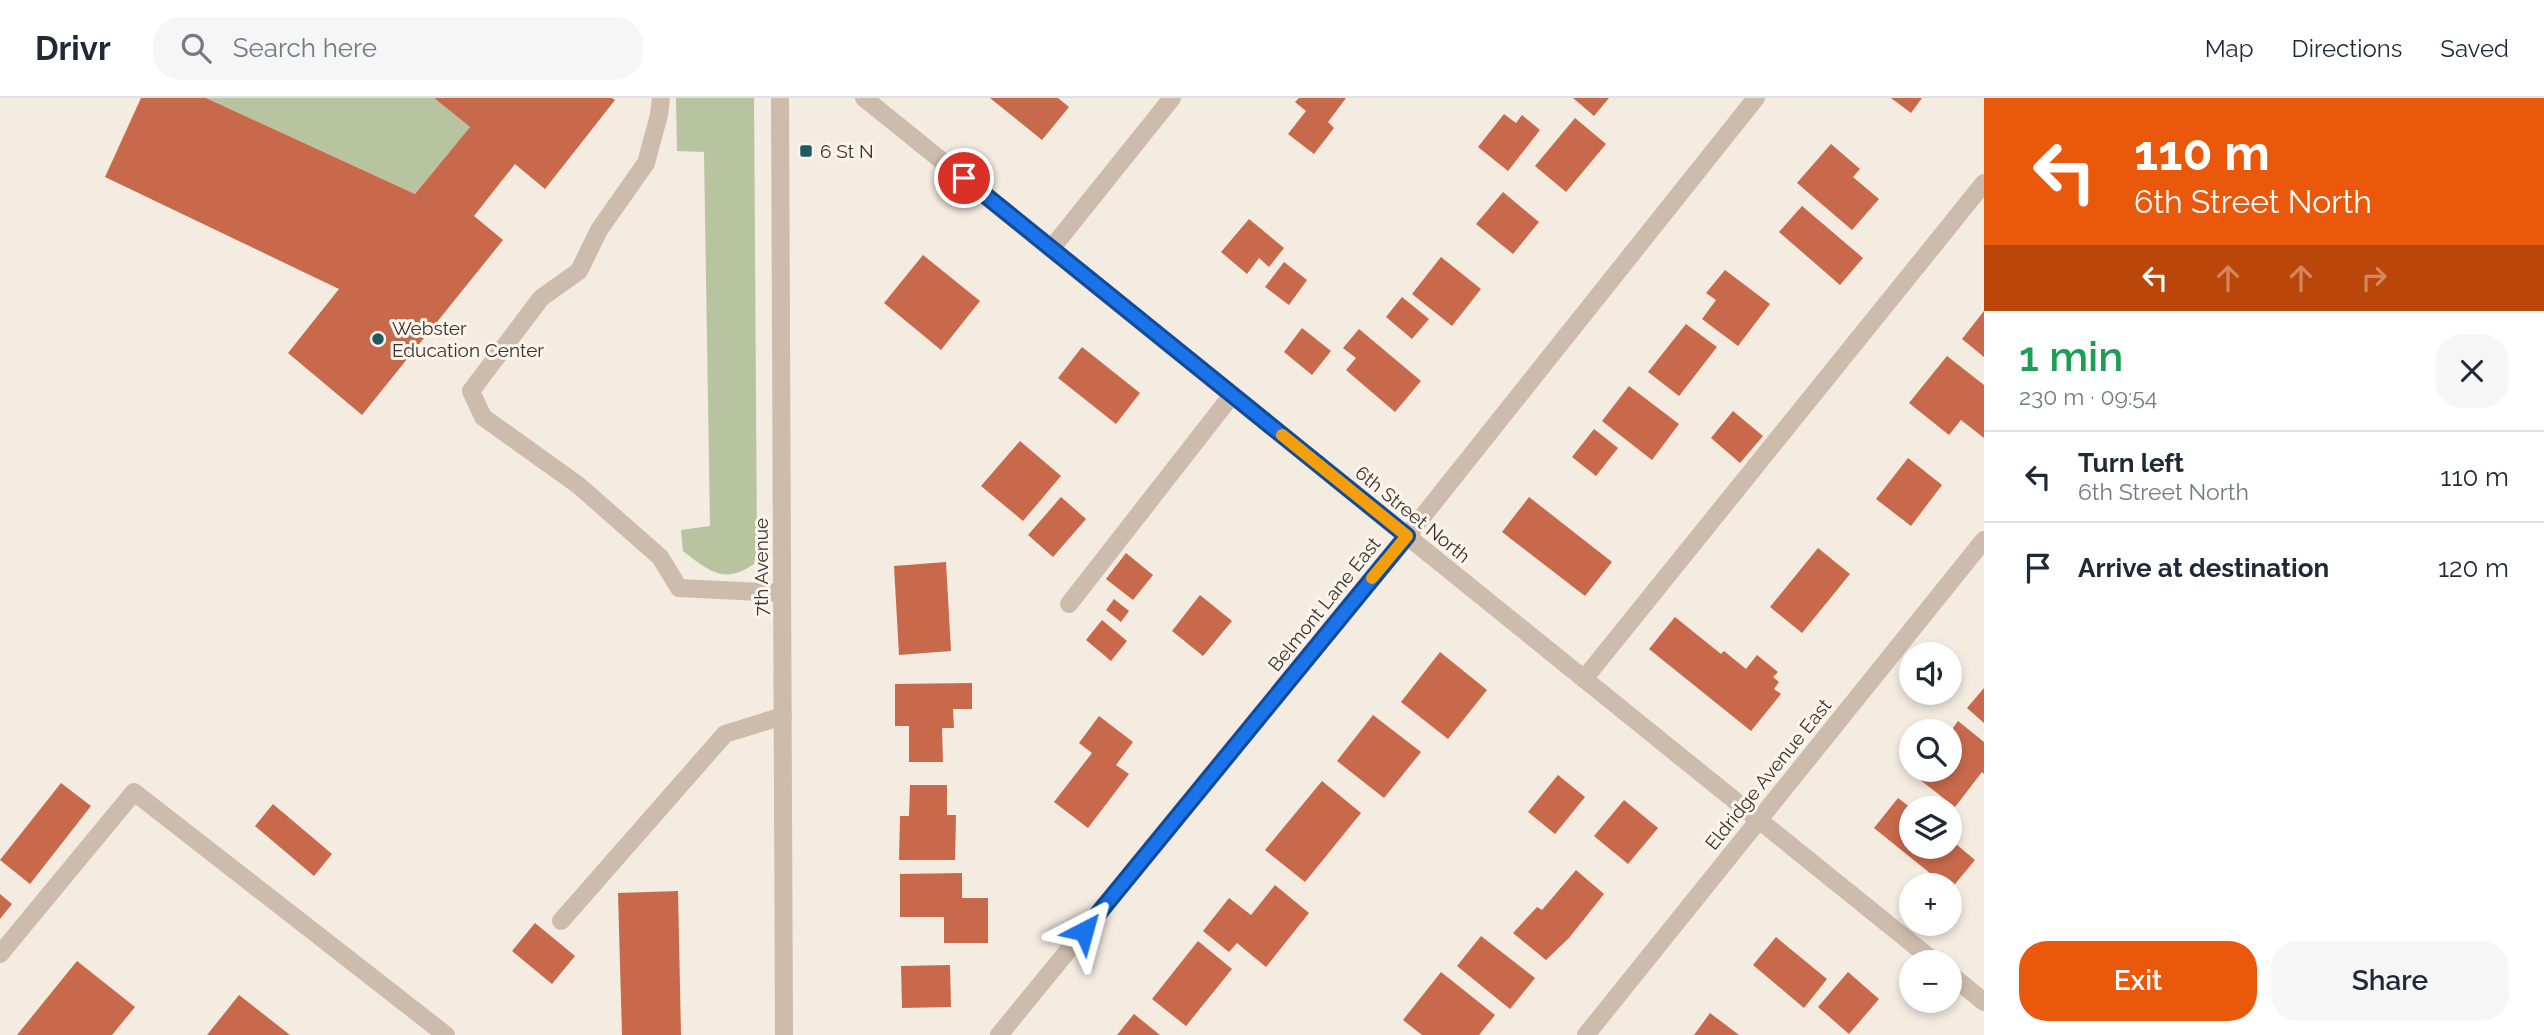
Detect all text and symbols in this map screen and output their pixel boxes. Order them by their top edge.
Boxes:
search box [153,17,643,80]
text: Drivr [35,29,111,68]
icon: search [177,29,215,67]
text: Search here [233,33,377,63]
text: Map [2205,34,2254,63]
text: Directions [2292,34,2402,63]
text: Saved [2440,34,2509,63]
text: 110 m [2134,124,2270,181]
icon: left [2019,126,2110,217]
place label: 6 St N [820,140,874,162]
marker: 6 St N [798,143,814,159]
pin [934,148,994,208]
icon: arrive [945,159,983,197]
text: 6th Street North [2134,183,2372,220]
icon: left [2136,259,2174,297]
icon: ahead [2209,259,2247,297]
icon: ahead [2282,259,2320,297]
icon: right [2355,259,2393,297]
place label: Webster Education Center [392,317,544,361]
marker: Webster Education Center [370,331,386,347]
text: 1 min [2019,332,2123,381]
button: close [2435,334,2509,408]
text: 230 m · 09:54 [2019,383,2157,410]
text: Turn left [2078,448,2184,478]
icon: left [2019,458,2057,496]
street label: 6th Street North [1351,461,1475,567]
text: 110 m [2440,462,2509,492]
text: 6th Street North [2078,478,2249,505]
street label: 7th Avenue [750,518,772,616]
street label: Belmont Lane East [1263,532,1385,675]
icon: arrive [2019,549,2057,587]
text: Arrive at destination [2078,553,2329,583]
text: 120 m [2438,553,2509,583]
map controls [1899,642,1962,1013]
button: sound [1899,642,1962,705]
street label: Eldridge Avenue East [1701,694,1836,854]
button: search [1899,719,1962,782]
button: layers [1899,796,1962,859]
button: + [1899,873,1962,936]
position arrow [1047,894,1121,968]
button: Exit [2019,941,2257,1021]
button: Share [2271,941,2509,1021]
button: − [1899,950,1962,1013]

